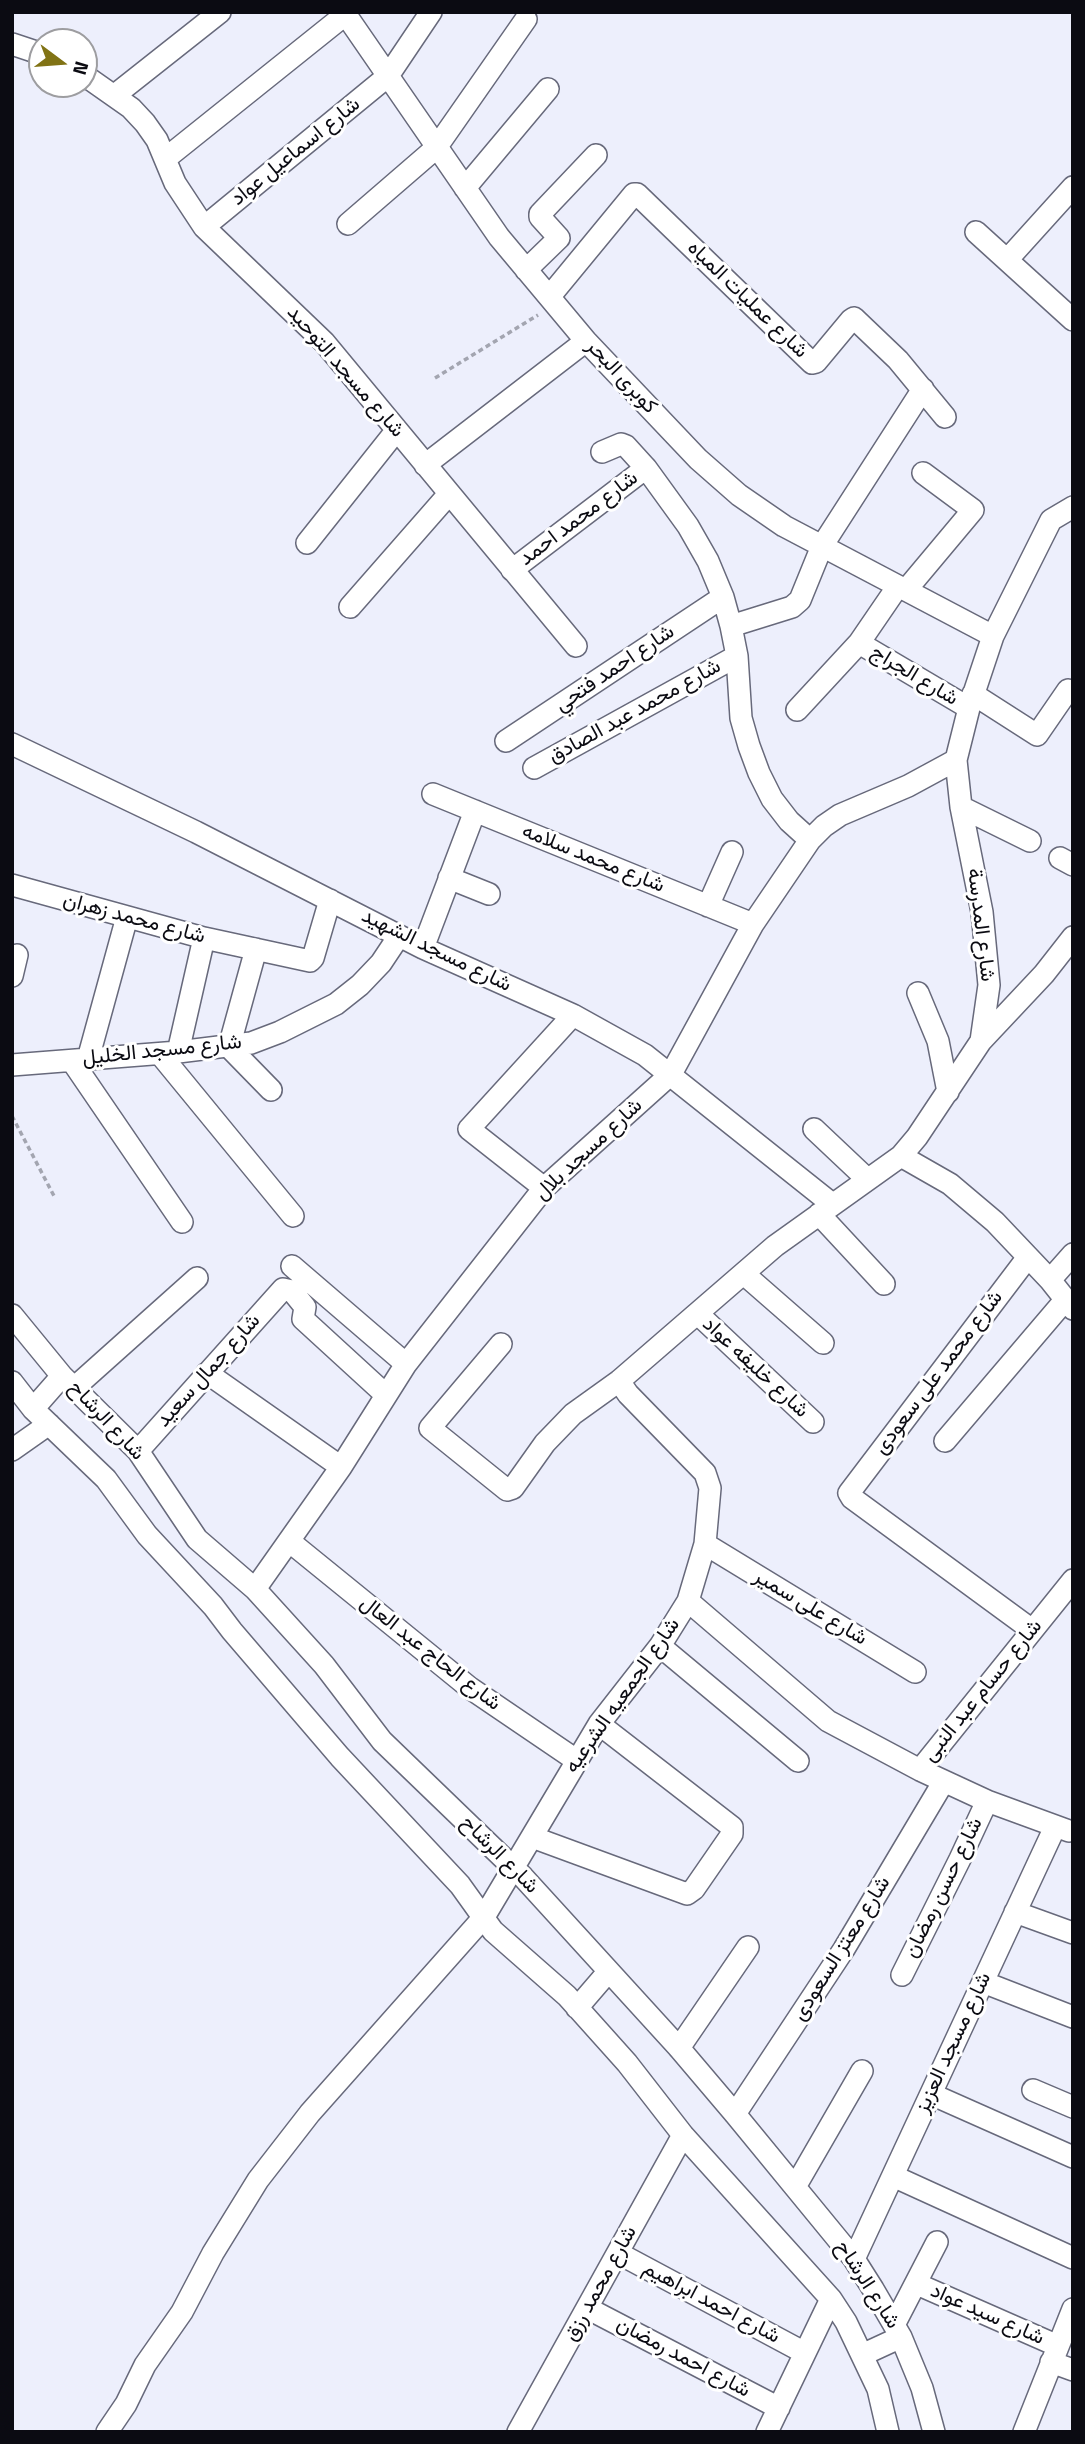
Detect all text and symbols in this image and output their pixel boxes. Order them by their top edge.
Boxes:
north arrow [28,28,98,98]
text: N [66,58,98,79]
street label: شارع اسماعيل عواد [226,92,366,212]
street label: شارع عمليات المياه [681,236,813,364]
street label: شارع مسجد التوحيد [281,301,409,443]
street label: كوبرى البحر [580,334,662,420]
street label: شارع محمد احمد [515,466,643,572]
street label: شارع احمد فتحي [550,620,680,718]
street label: شارع الجراج [866,640,962,712]
street label: شارع محمد عبد الصادق [544,654,726,770]
street label: شارع محمد سلامه [518,819,668,899]
street label: شارع المدرسة [961,867,999,983]
street label: شارع محمد زهران [60,888,208,950]
street label: شارع مسجد الشهيد [357,904,515,998]
street label: شارع مسجد الخليل [81,1030,243,1072]
street label: شارع مسجد بلال [530,1094,648,1206]
street label: شارع محمد على سعودى [869,1286,1009,1460]
street label: شارع جمال سعيد [152,1309,266,1433]
street label: شارع خليفه عواد [697,1312,813,1424]
street label: شارع الرشاح [63,1376,149,1466]
street label: شارع على سمير [749,1564,871,1652]
street label: شارع الحاج عبد العال [354,1591,506,1717]
street label: شارع الجمعيه الشرعيه [560,1613,686,1779]
street label: شارع حسام عبد النبى [918,1615,1048,1767]
street label: شارع الرشاح [455,1811,543,1899]
street label: شارع حسن رمضان [899,1814,989,1962]
street label: شارع معتز السعودى [787,1872,897,2026]
street label: شارع مسجد العزيز [910,1969,998,2117]
street label: شارع محمد رزق [559,2222,643,2346]
street label: شارع الرشاح [829,2236,905,2334]
street label: شارع احمد ابراهيم [638,2256,784,2350]
street label: شارع سيد عواد [926,2279,1048,2351]
street label: شارع احمد رمضان [612,2312,754,2404]

